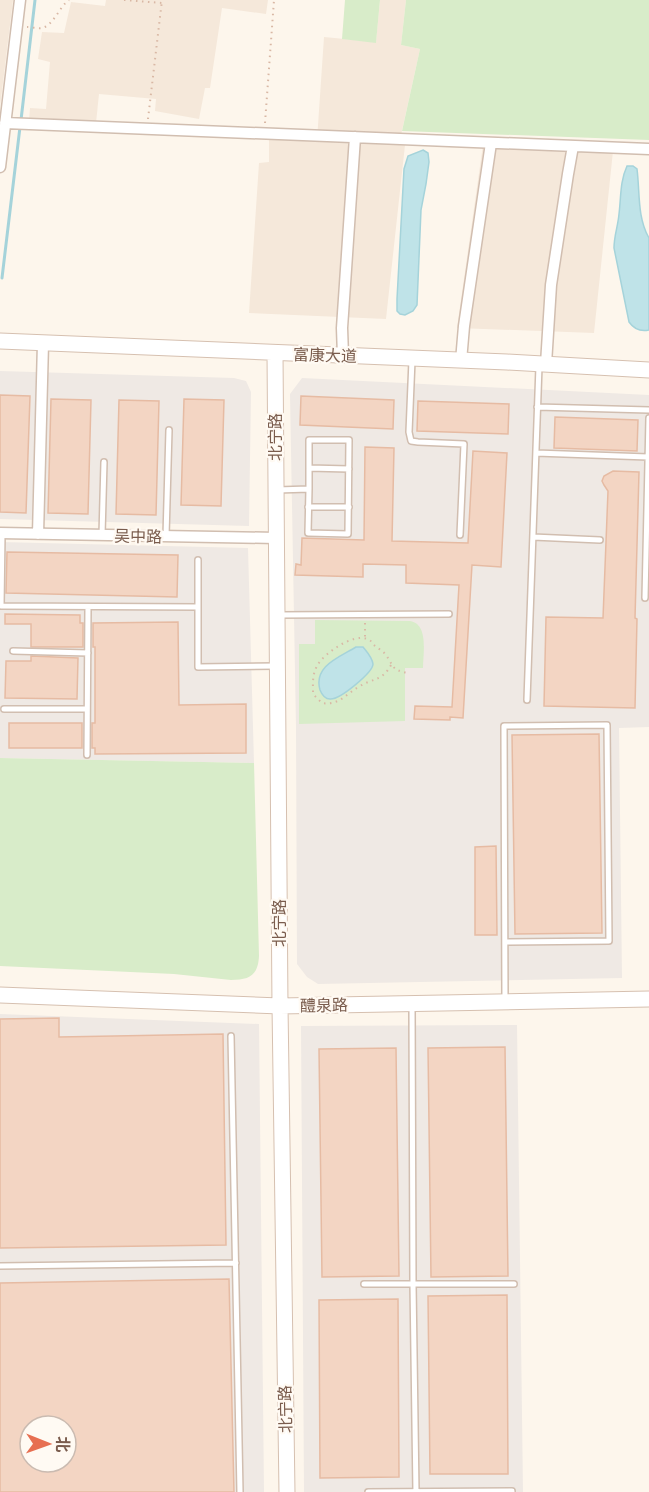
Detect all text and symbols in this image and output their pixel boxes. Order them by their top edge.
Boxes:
street label: 富康大道 [293,345,357,366]
street label: 北宁路 [266,413,285,461]
street label: 吴中路 [114,527,162,546]
street label: 北宁路 [270,899,289,947]
street label: 醴泉路 [300,996,348,1015]
street label: 北宁路 [276,1385,295,1433]
north arrow [18,1414,78,1474]
text: 北 [53,1436,72,1452]

